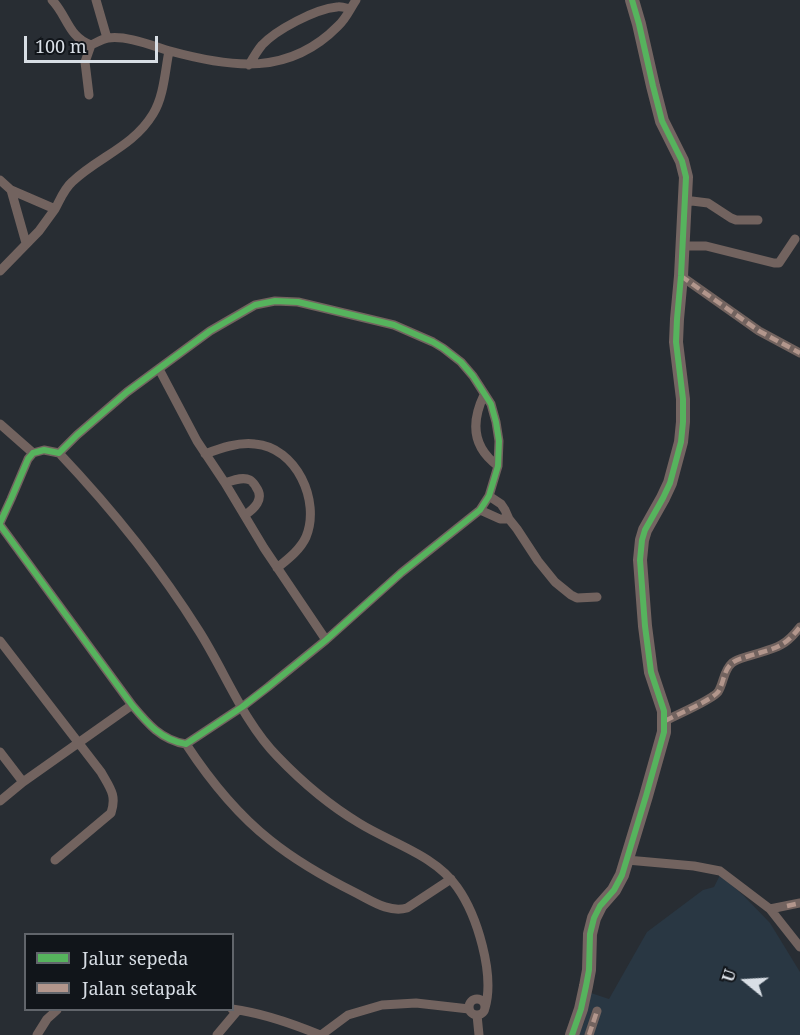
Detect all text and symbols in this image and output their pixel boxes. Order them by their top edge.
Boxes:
scale bar [27,24,160,62]
text: 100 m [35,34,87,58]
legend [24,933,234,1011]
text: Jalur sepeda [82,946,188,970]
north arrow [716,951,776,1011]
text: U [717,966,741,985]
text: Jalan setapak [82,976,197,1000]

